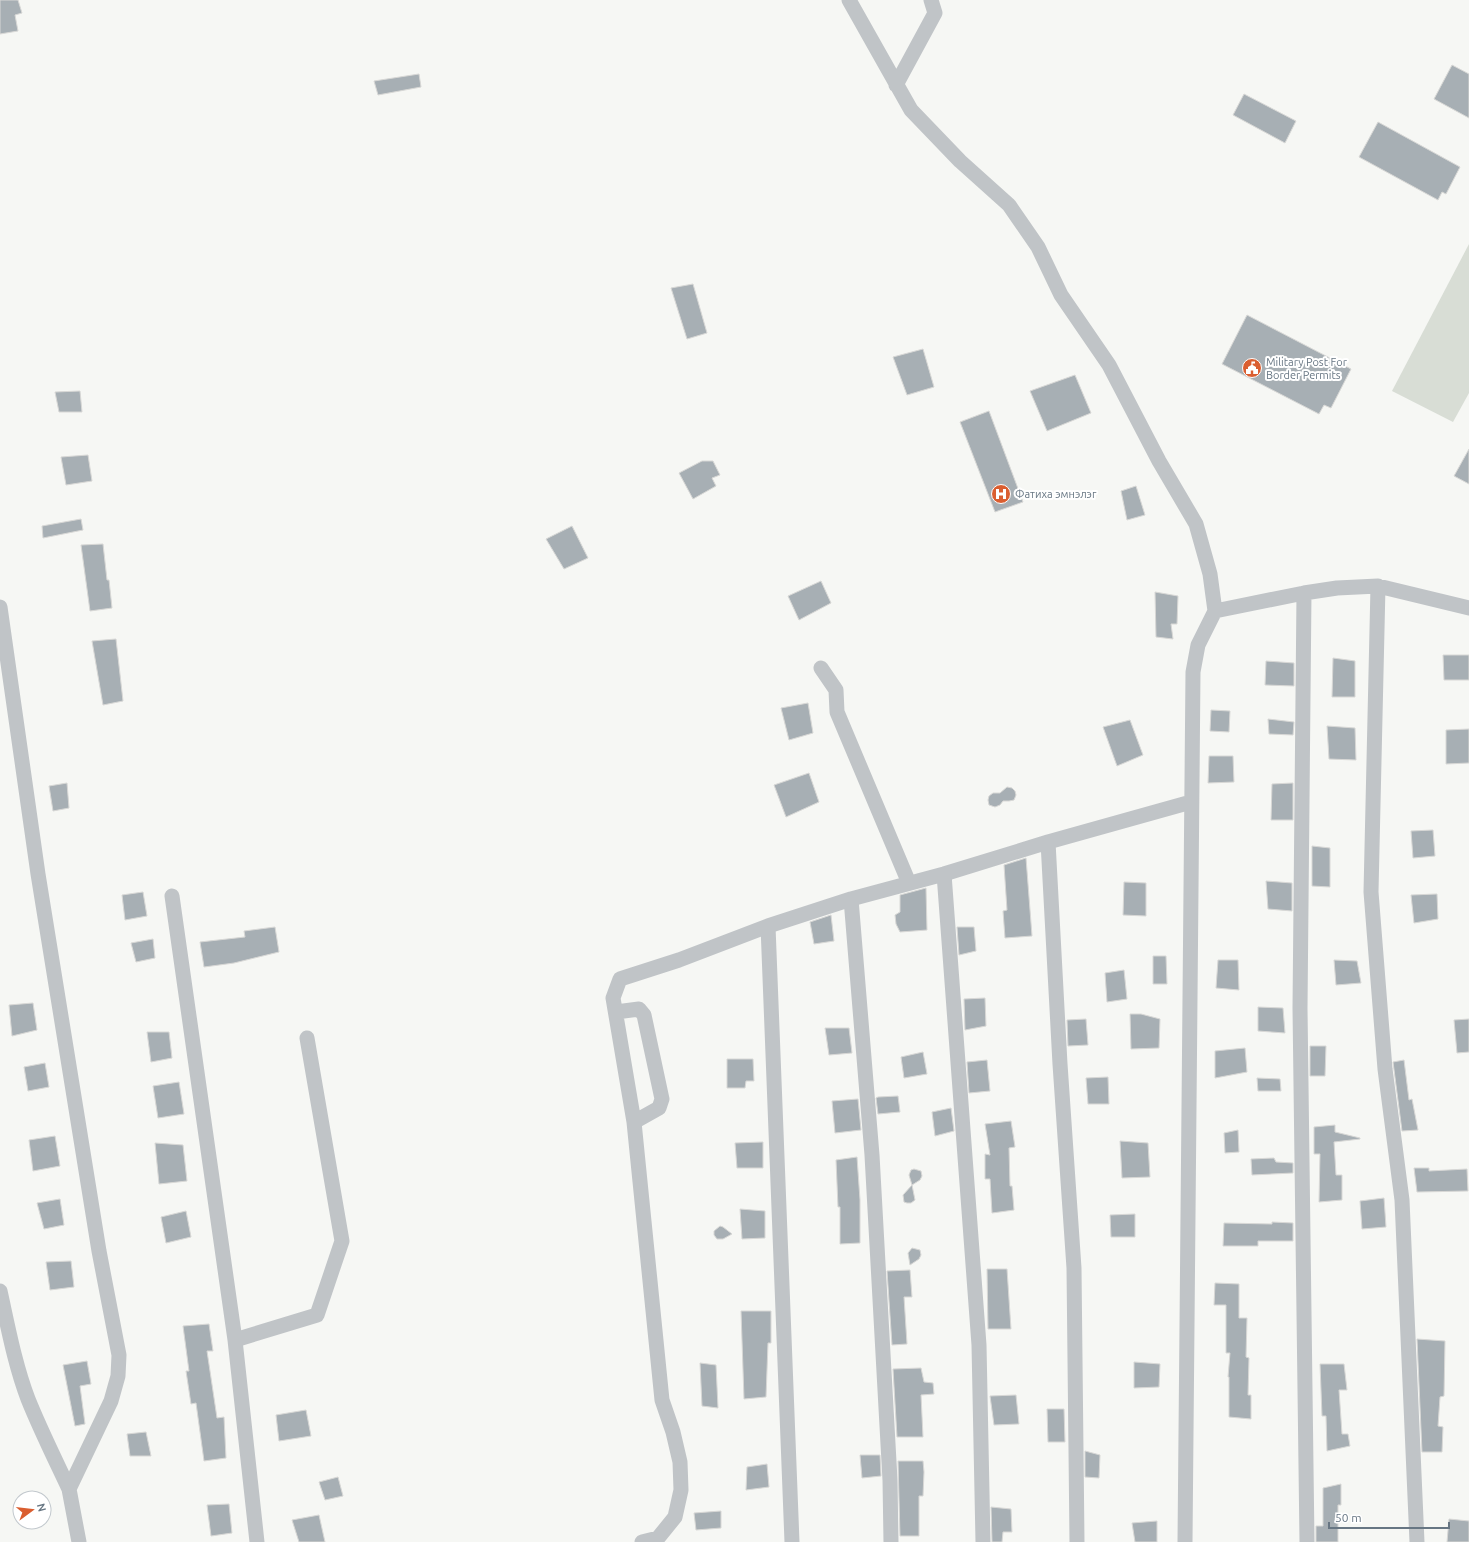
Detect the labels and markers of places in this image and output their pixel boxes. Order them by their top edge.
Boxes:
place label: Military Post For Border Permits [1266,356,1348,381]
public building icon: Military Post For Border Permits [1241,357,1263,379]
hospital icon: Фатиха эмнэлэг [990,483,1012,505]
place label: Фатиха эмнэлэг [1015,488,1097,500]

